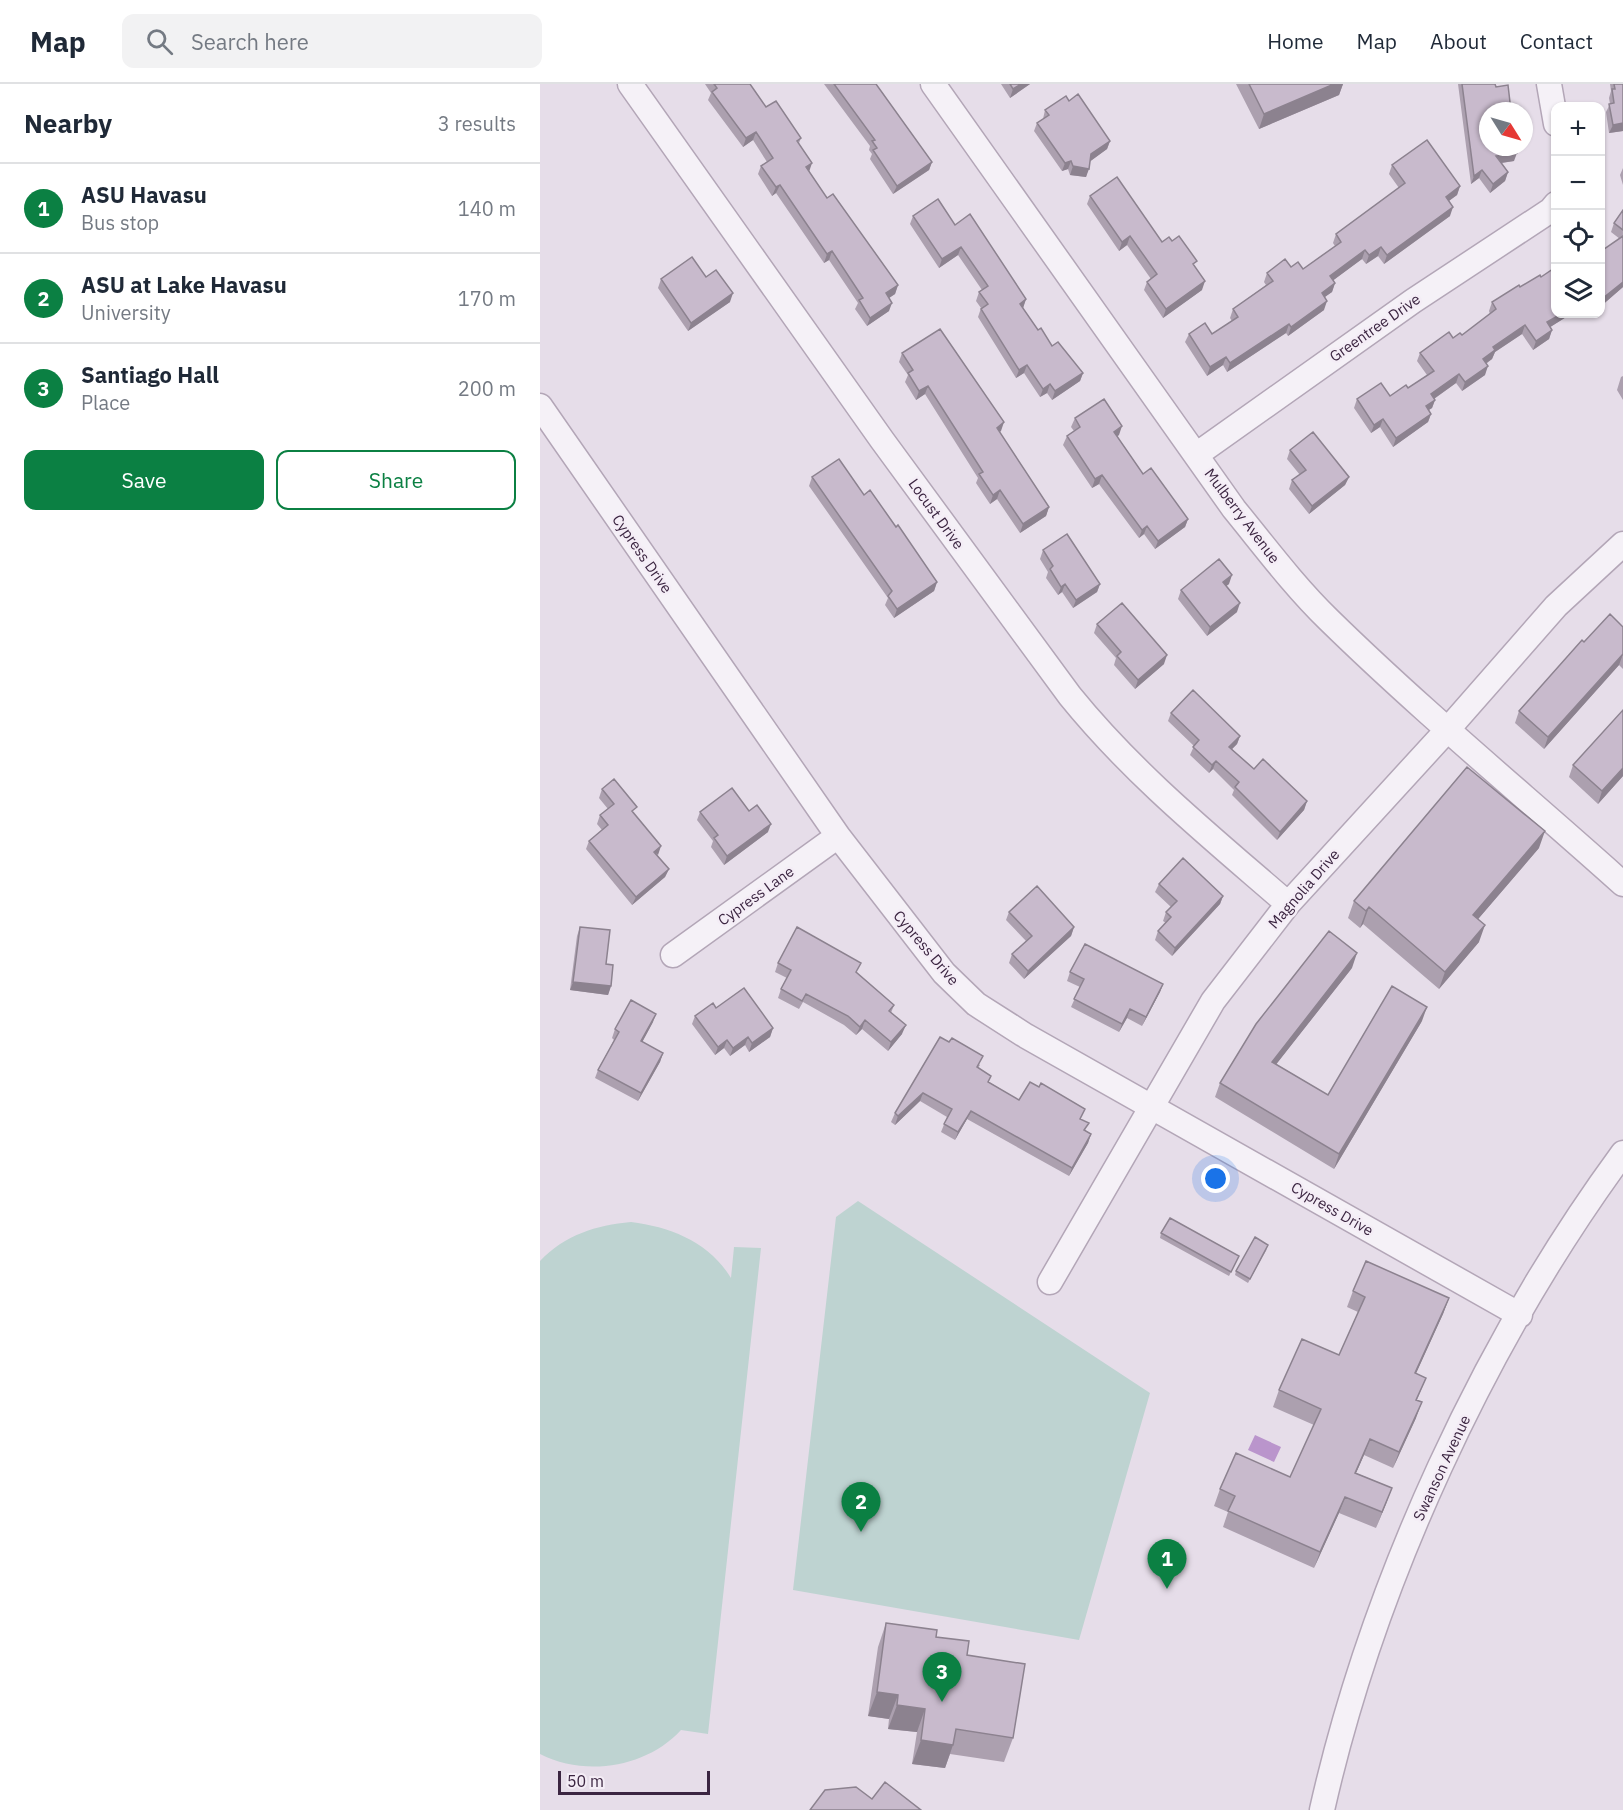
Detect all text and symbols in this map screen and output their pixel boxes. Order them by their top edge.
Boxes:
search box [122,14,542,68]
text: Map [30,23,86,60]
icon: search [143,25,176,58]
text: Search here [191,27,309,56]
text: Home [1267,27,1324,55]
text: Map [1357,27,1397,55]
text: About [1430,27,1487,55]
text: Contact [1520,27,1593,55]
north arrow [1479,102,1533,156]
map controls [1551,102,1605,318]
button: + [1551,102,1605,156]
text: Nearby [24,106,112,140]
text: 3 results [438,110,516,137]
button: − [1551,156,1605,210]
text: ASU Havasu [81,180,207,209]
text: 1 [38,195,50,222]
text: 140 m [458,195,516,222]
text: Bus stop [81,209,159,236]
button: locate [1551,210,1605,264]
button: layers [1551,264,1605,318]
text: ASU at Lake Havasu [81,270,287,299]
text: 2 [38,285,50,312]
text: 170 m [458,285,516,312]
street label: Greentree Drive [1326,289,1424,366]
text: University [81,299,171,326]
text: Santiago Hall [81,360,219,389]
text: 3 [38,375,50,402]
text: 200 m [458,375,516,402]
text: Place [81,389,130,416]
button: Save [24,450,264,510]
button: Share [276,450,516,510]
street label: Mulberry Avenue [1201,464,1284,567]
street label: Locust Drive [904,475,968,553]
street label: Cypress Drive [608,511,677,597]
street label: Magnolia Drive [1264,845,1343,932]
street label: Cypress Lane [714,862,797,930]
street label: Cypress Drive [890,906,963,989]
your location [1201,1164,1230,1193]
street label: Cypress Drive [1288,1177,1377,1240]
street label: Swanson Avenue [1409,1412,1474,1524]
pin: 2 [842,1482,880,1532]
pin: 1 [1148,1540,1186,1589]
pin: 3 [922,1652,962,1702]
scale bar [558,1768,710,1796]
text: 50 m [567,1771,604,1791]

